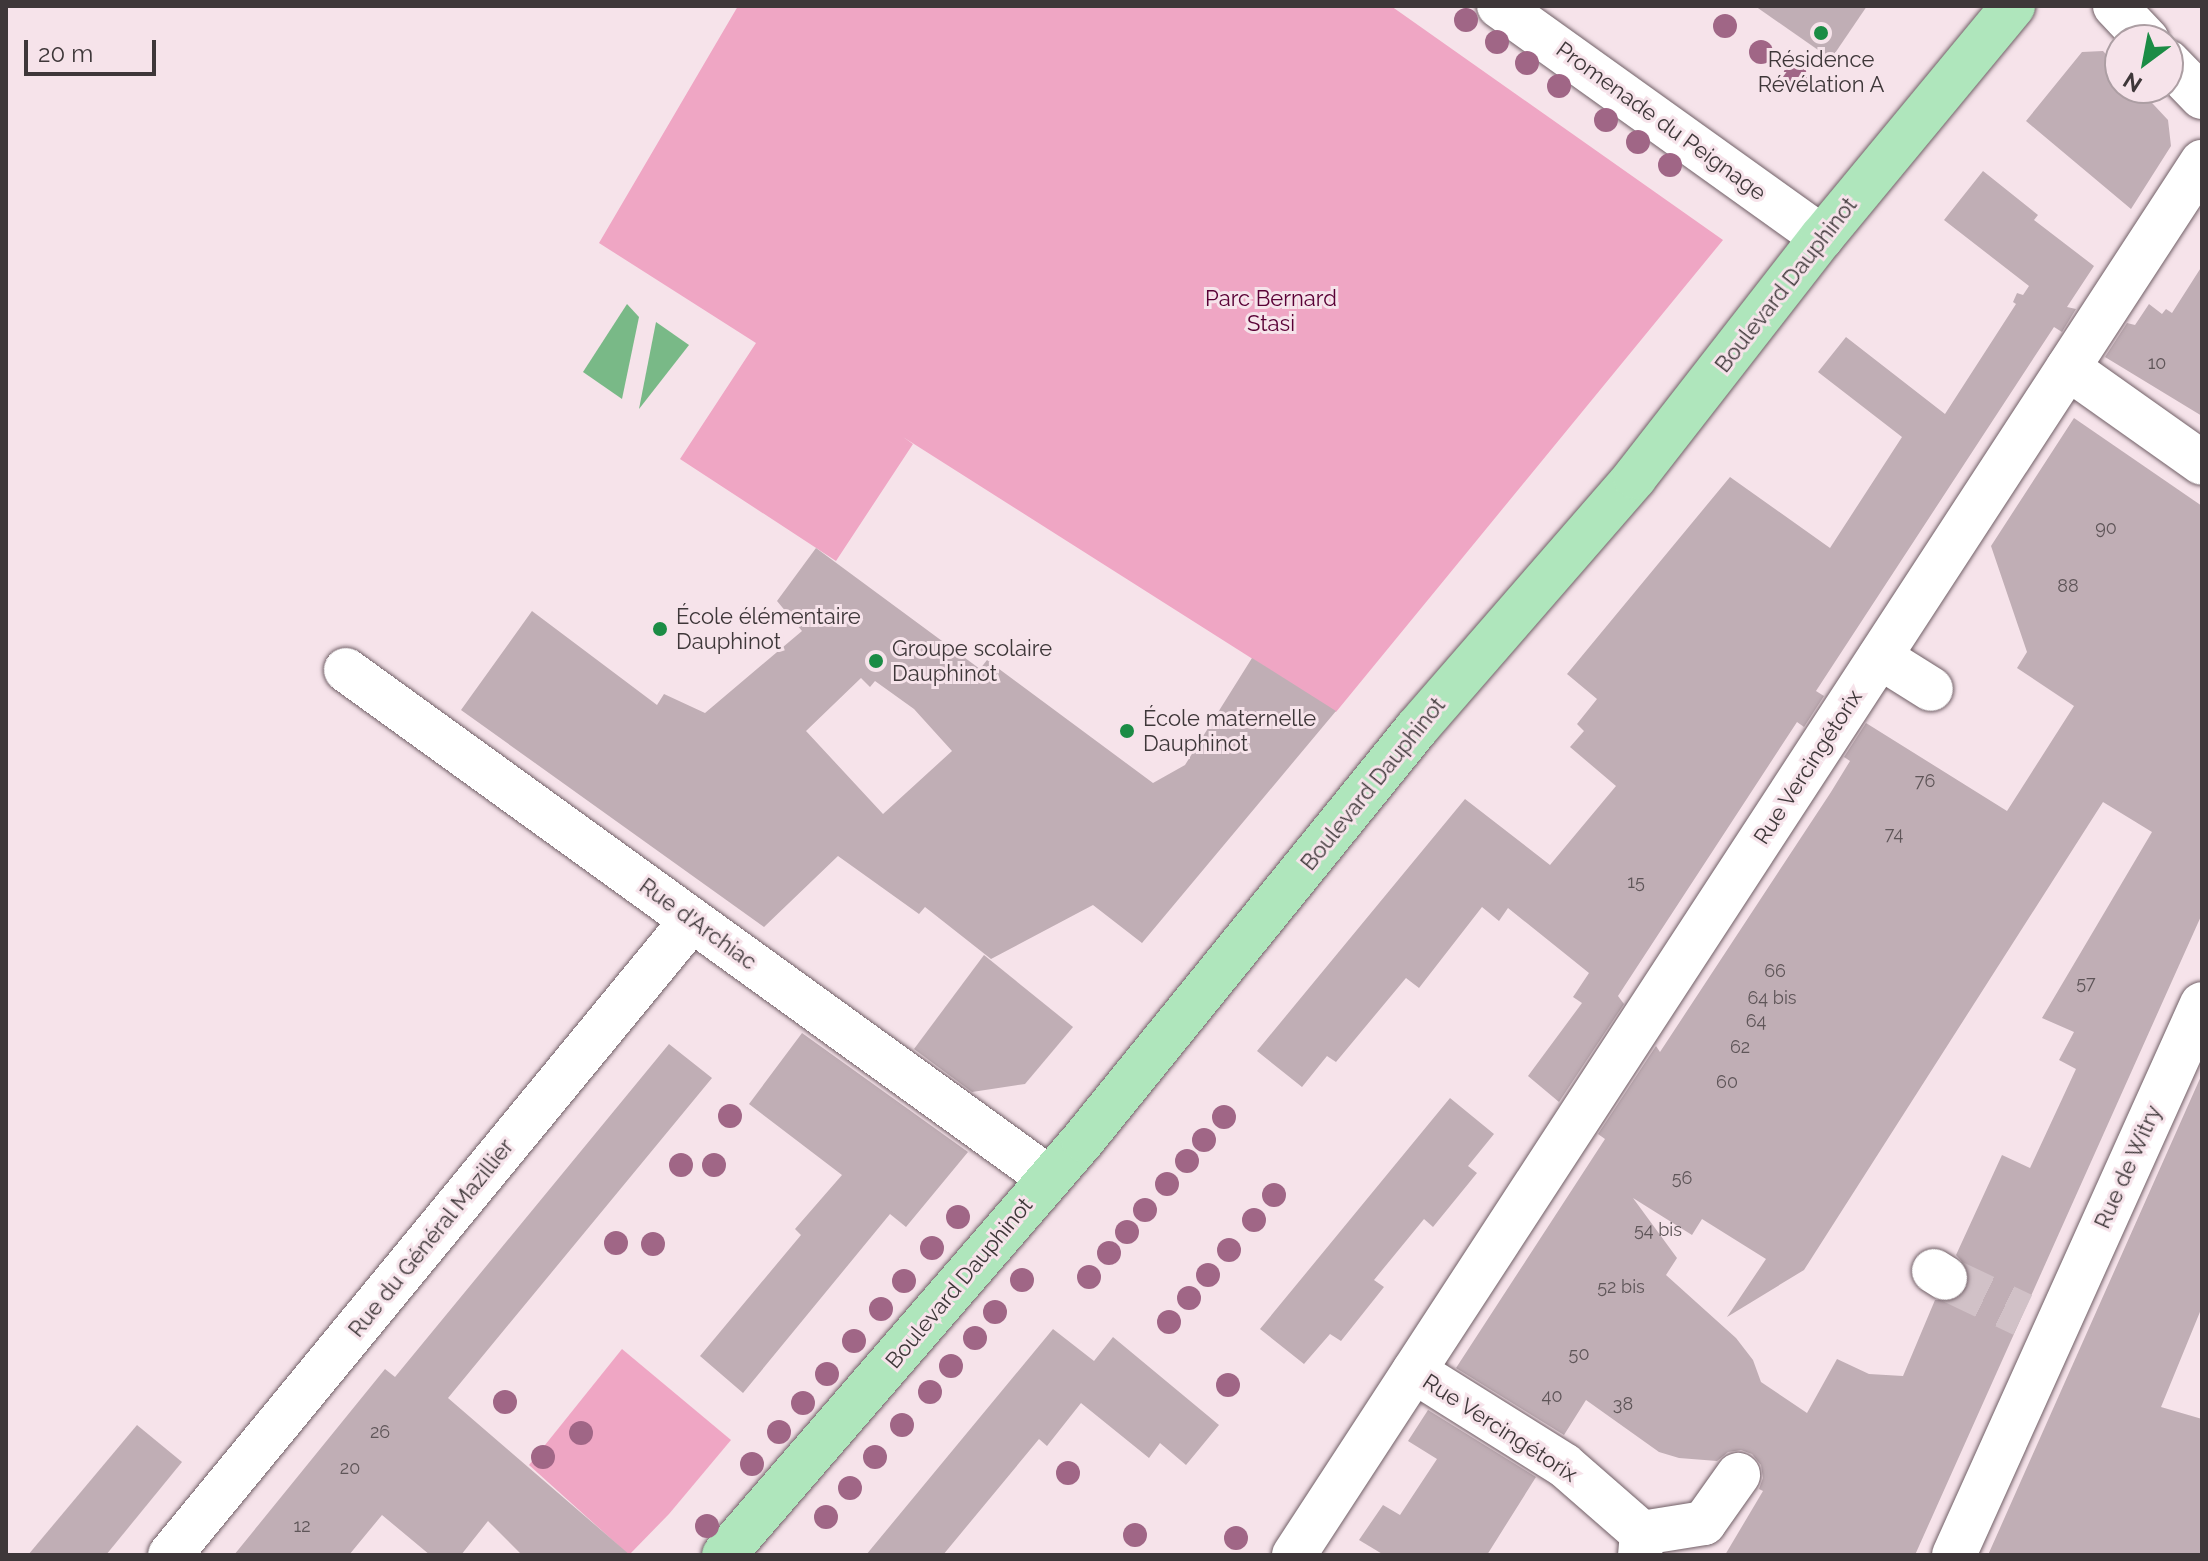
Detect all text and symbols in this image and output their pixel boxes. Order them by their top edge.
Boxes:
scale bar [28,24,160,74]
marker: Résidence Révélation A [1812,24,1830,42]
north arrow [2104,24,2184,104]
street label: Promenade du Peignage [1551,36,1771,206]
text: 20 m [38,39,93,68]
place label: Résidence Révélation A [1757,46,1885,98]
text: N [2118,67,2146,98]
street label: Boulevard Dauphinot [1710,192,1862,378]
park label: Parc Bernard Stasi [1205,285,1337,336]
house number: 10 [2148,352,2166,374]
house number: 90 [2095,517,2117,539]
house number: 88 [2057,575,2079,597]
place label: École élémentaire Dauphinot [676,603,861,654]
marker: École élémentaire Dauphinot [651,620,669,638]
place label: Groupe scolaire Dauphinot [892,635,1052,686]
marker: Groupe scolaire Dauphinot [867,652,885,670]
street label: Rue Vercingétorix [1748,685,1868,849]
street label: Boulevard Dauphinot [1295,692,1451,876]
place label: École maternelle Dauphinot [1143,705,1316,756]
marker: École maternelle Dauphinot [1118,722,1136,740]
house number: 76 [1915,770,1935,792]
house number: 74 [1885,823,1903,845]
house number: 15 [1627,871,1645,893]
street label: Rue d'Archiac [634,873,762,975]
house number: 66 [1764,960,1786,982]
house number: 57 [2076,972,2096,994]
house number: 64 bis [1748,987,1796,1009]
house number: 64 [1746,1010,1766,1032]
house number: 62 [1730,1036,1750,1058]
house number: 60 [1716,1071,1738,1093]
street label: Rue de Witry [2089,1101,2167,1233]
street label: Rue du Général Mazillier [343,1133,519,1343]
house number: 56 [1672,1167,1692,1189]
street label: Boulevard Dauphinot [880,1192,1038,1374]
house number: 54 bis [1634,1219,1682,1241]
house number: 52 bis [1597,1276,1645,1298]
house number: 50 [1569,1343,1589,1365]
street label: Rue Vercingétorix [1418,1368,1582,1488]
house number: 40 [1542,1385,1562,1407]
house number: 38 [1613,1393,1633,1415]
house number: 26 [370,1421,390,1443]
house number: 20 [340,1457,360,1479]
house number: 12 [293,1515,311,1537]

